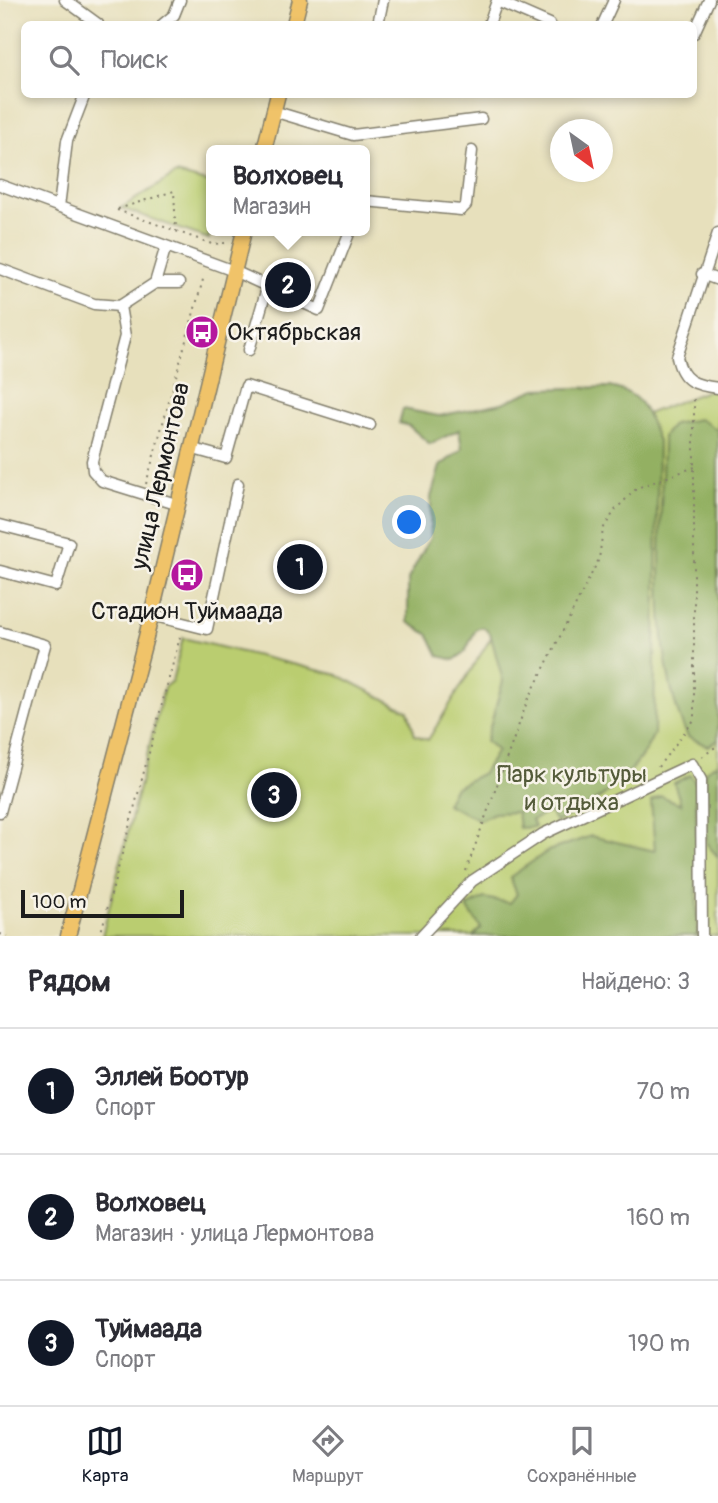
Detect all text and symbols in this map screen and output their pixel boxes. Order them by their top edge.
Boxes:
search box [21,21,697,98]
icon: search [45,41,83,79]
text: Поиск [101,44,169,76]
north arrow [550,119,613,182]
popup [206,145,370,236]
text: Волховец [232,160,344,192]
text: Магазин [232,192,311,221]
pin: 2 [265,259,311,311]
bus stop icon: Октябрьская [183,313,221,351]
place label: Октябрьская [227,318,361,347]
street label: улица Лермонтова [125,380,196,573]
your location [392,505,426,539]
pin: 1 [277,541,323,593]
bus stop icon: Стадион Туймаада [168,556,206,594]
place label: Стадион Туймаада [91,597,283,626]
park label: Парк культуры и отдыха [497,760,647,817]
pin: 3 [251,769,297,821]
scale bar [21,887,184,919]
text: 100 m [32,890,86,914]
text: Рядом [28,963,111,1000]
text: Найдено: 3 [581,967,690,996]
text: Эллей Боотур [95,1061,249,1093]
text: 1 [47,1077,56,1106]
text: 70 m [637,1077,690,1106]
text: Спорт [95,1093,156,1122]
text: Волховец [95,1187,206,1219]
text: 2 [45,1203,57,1232]
text: 160 m [626,1203,690,1232]
text: Магазин · улица Лермонтова [95,1219,374,1248]
text: Туймаада [95,1313,202,1345]
text: 3 [45,1329,57,1358]
text: 190 m [628,1329,690,1358]
text: Спорт [95,1345,156,1374]
tab: Карта [82,1422,129,1488]
tab: Маршрут [292,1422,364,1488]
tab: Сохранённые [527,1422,636,1488]

